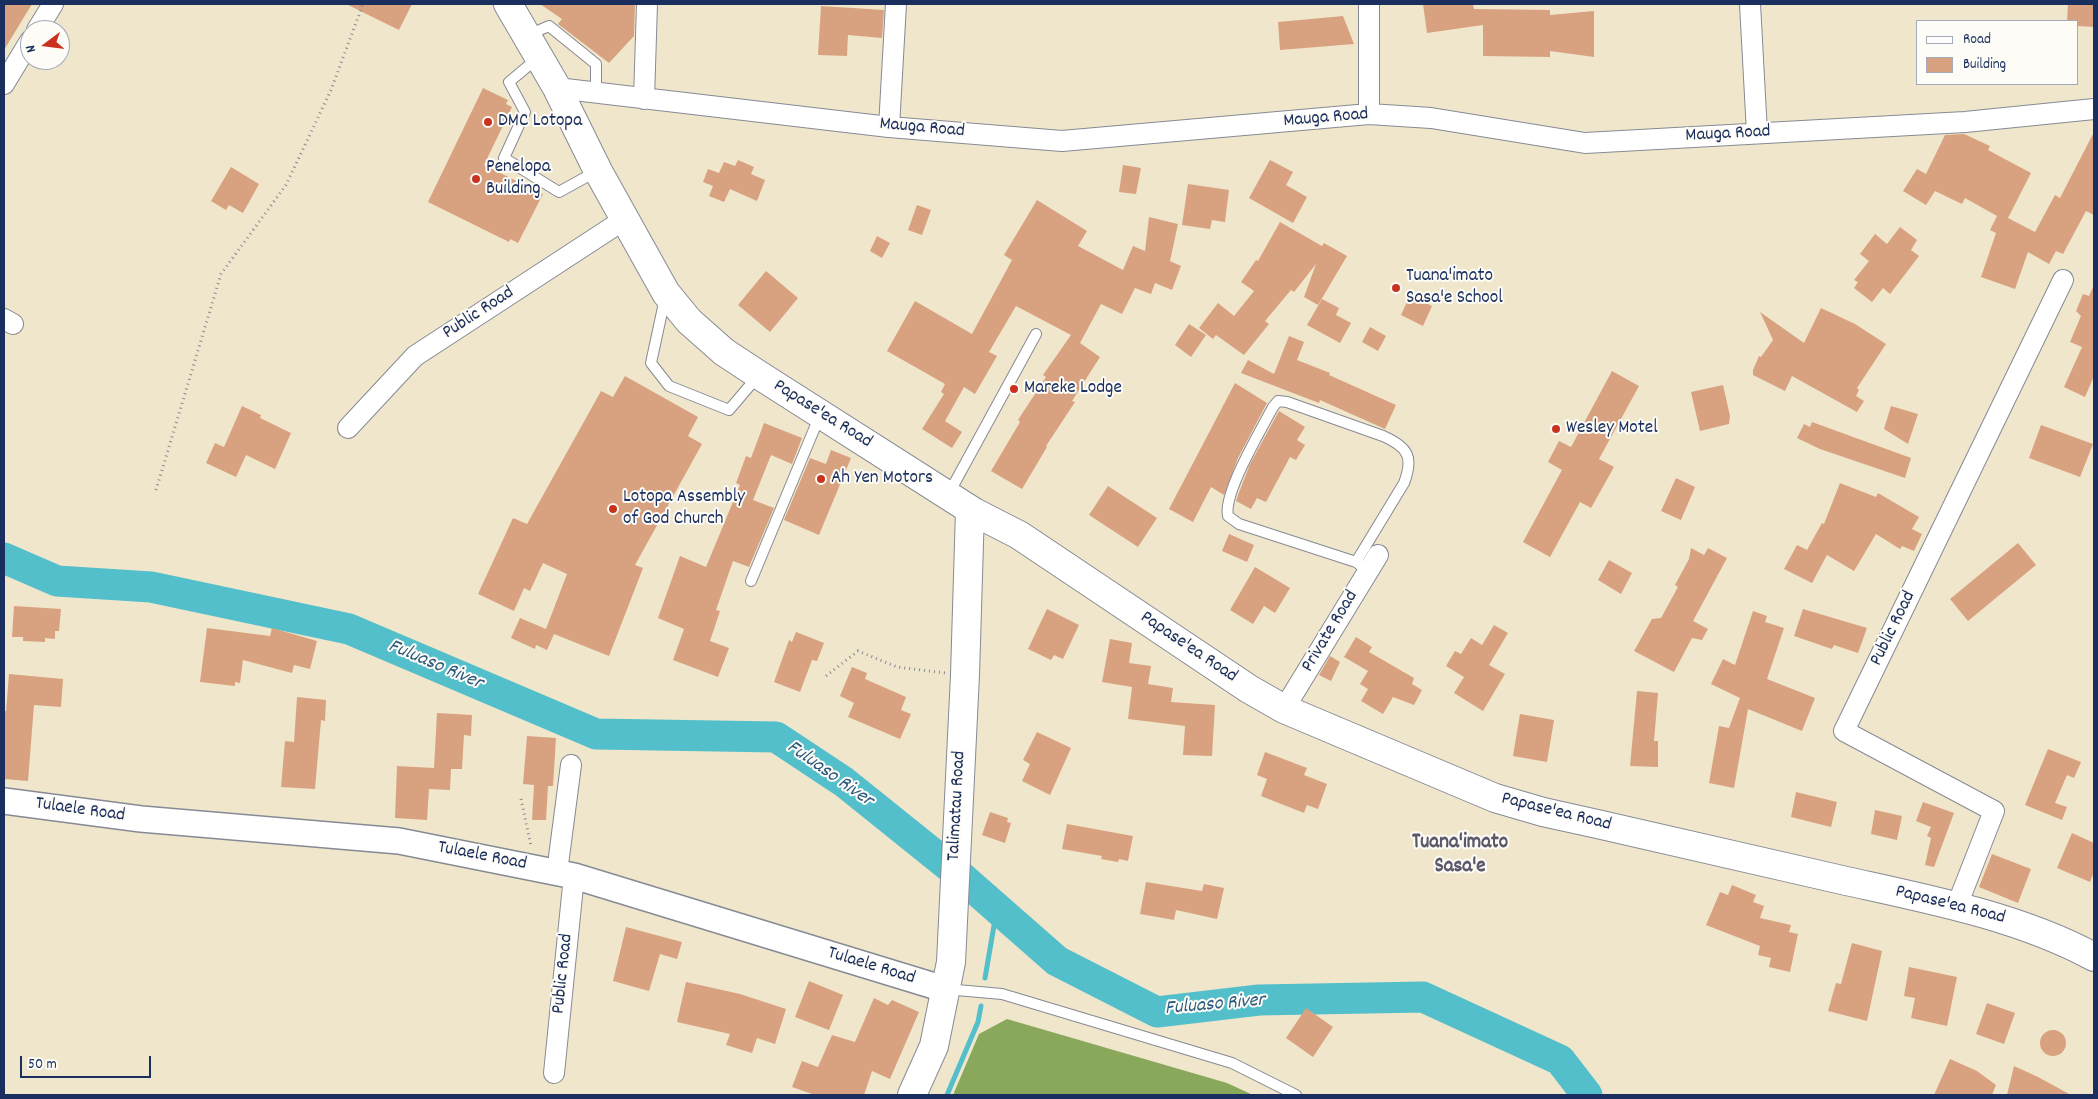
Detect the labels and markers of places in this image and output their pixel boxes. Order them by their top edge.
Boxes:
place label: DMC Lotopa [498,111,582,133]
marker: DMC Lotopa [482,116,494,128]
place label: Penelopa Building [486,157,551,201]
marker: Penelopa Building [470,173,482,185]
place label: Tuana'imato Sasa'e School [1406,266,1503,310]
marker: Tuana'imato Sasa'e School [1390,282,1402,294]
place label: Mareke Lodge [1024,378,1122,400]
marker: Mareke Lodge [1008,383,1020,395]
place label: Wesley Motel [1566,418,1658,440]
marker: Wesley Motel [1550,423,1562,435]
place label: Ah Yen Motors [831,468,933,490]
marker: Ah Yen Motors [815,473,827,485]
place label: Lotopa Assembly of God Church [623,487,745,531]
marker: Lotopa Assembly of God Church [607,503,619,515]

